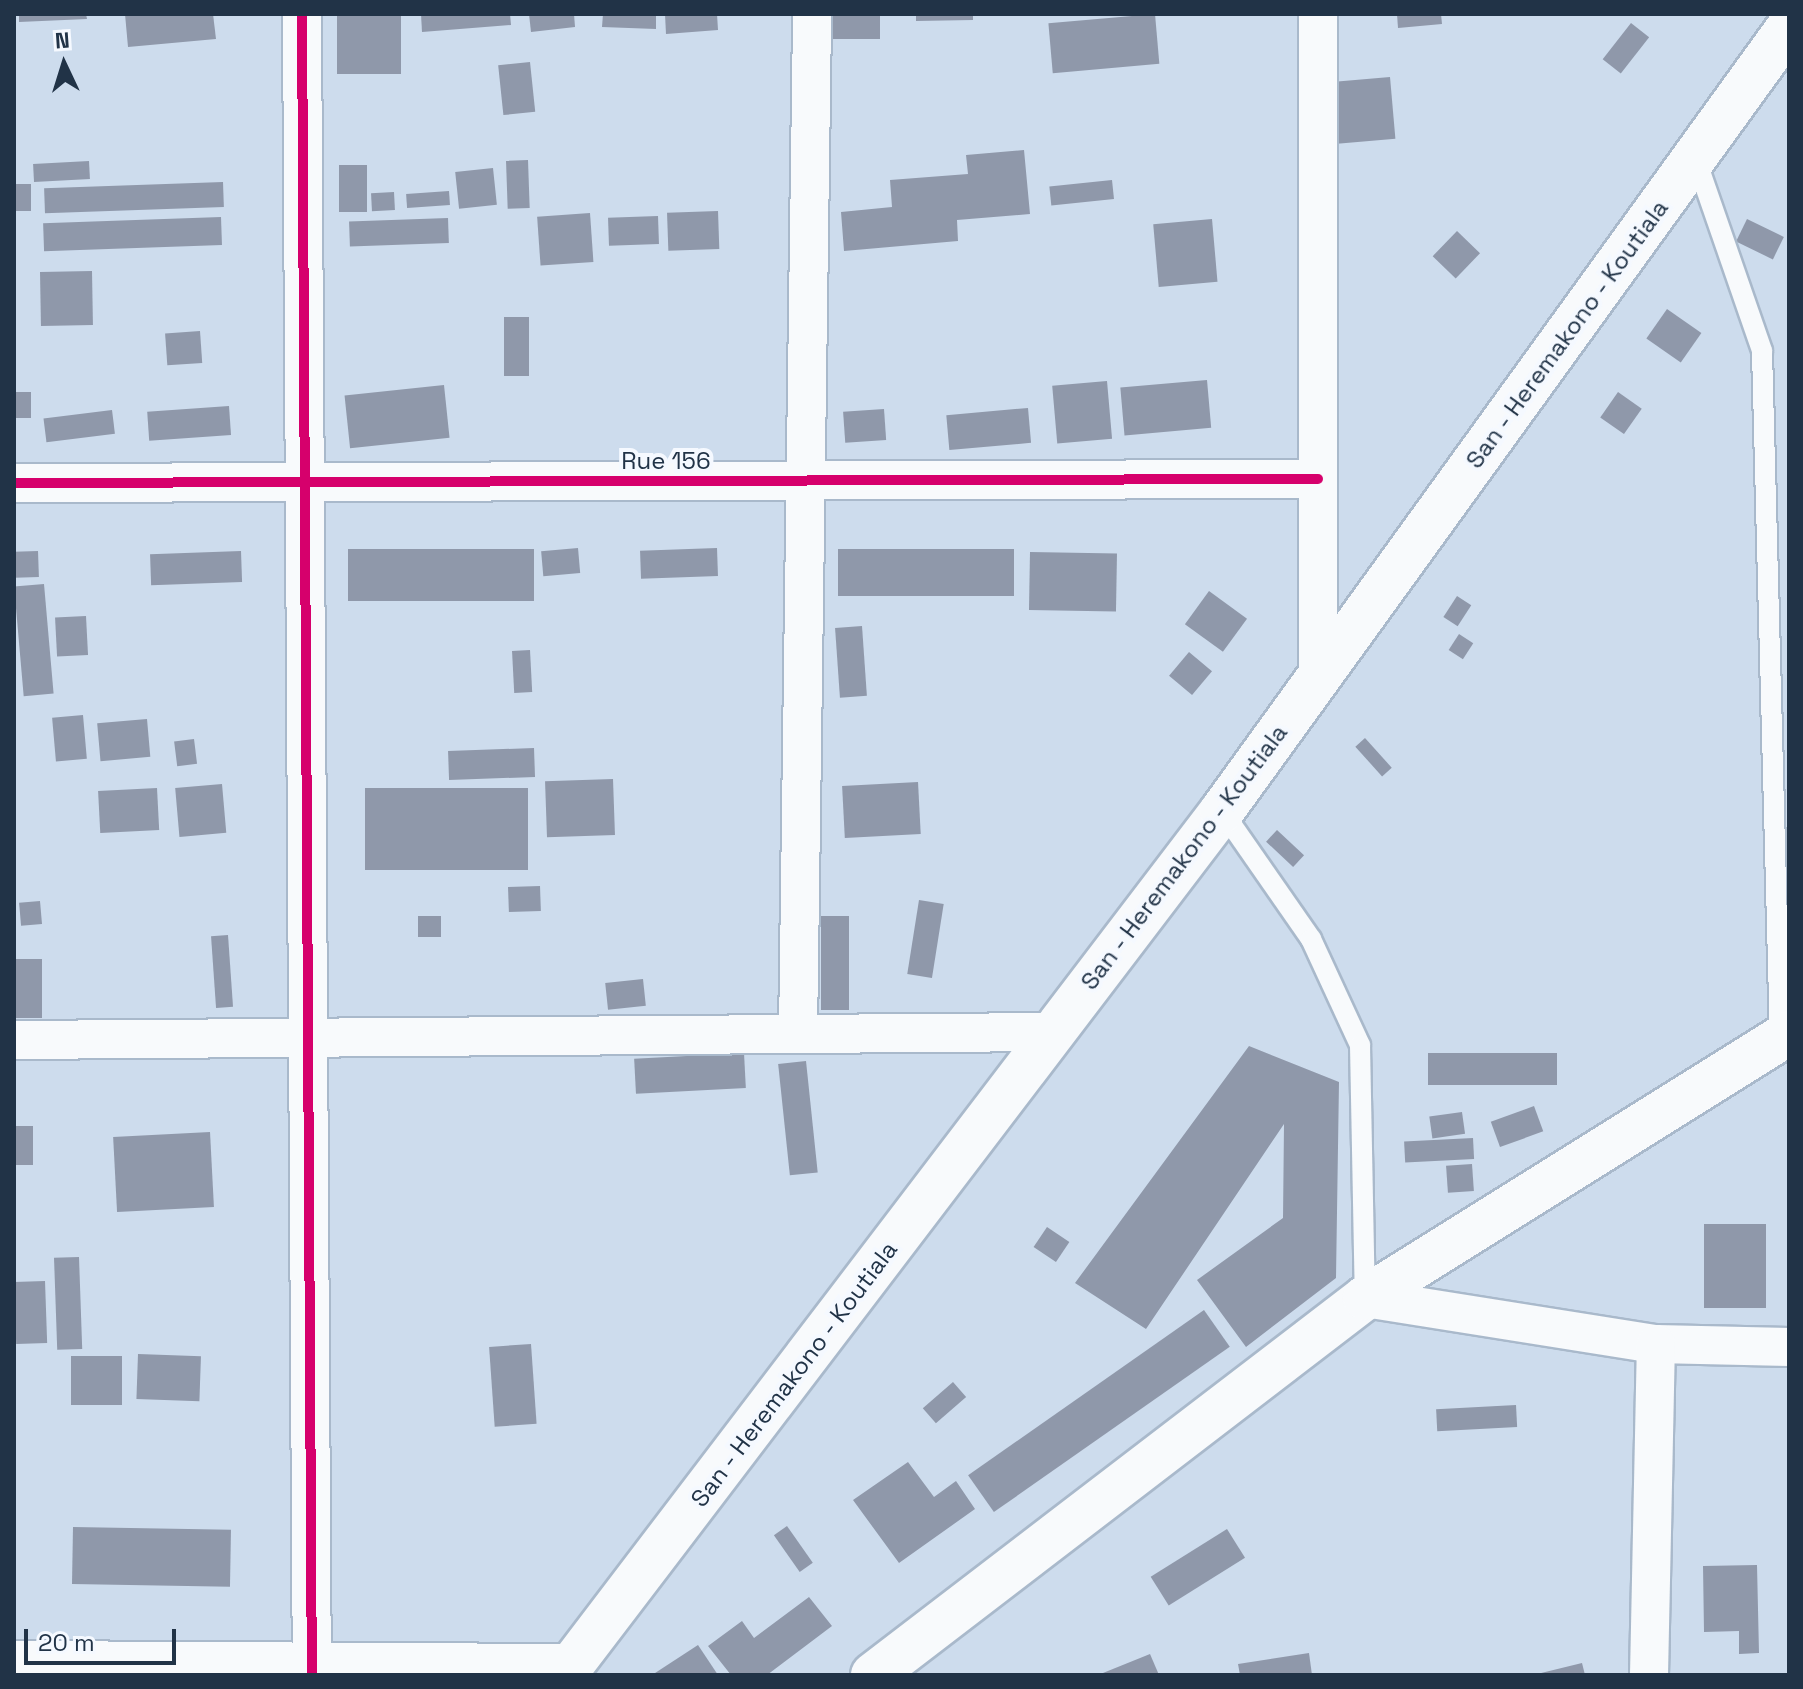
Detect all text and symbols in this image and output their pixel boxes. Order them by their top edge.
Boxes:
north arrow [24,24,104,104]
text: N [54,26,71,55]
street label: San - Heremakono - Koutiala [1459,193,1675,475]
street label: Rue 156 [621,447,711,475]
street label: San - Heremakono - Koutiala [1074,717,1294,997]
street label: San - Heremakono - Koutiala [684,1234,904,1514]
scale bar [28,1613,180,1663]
text: 20 m [38,1627,95,1658]

